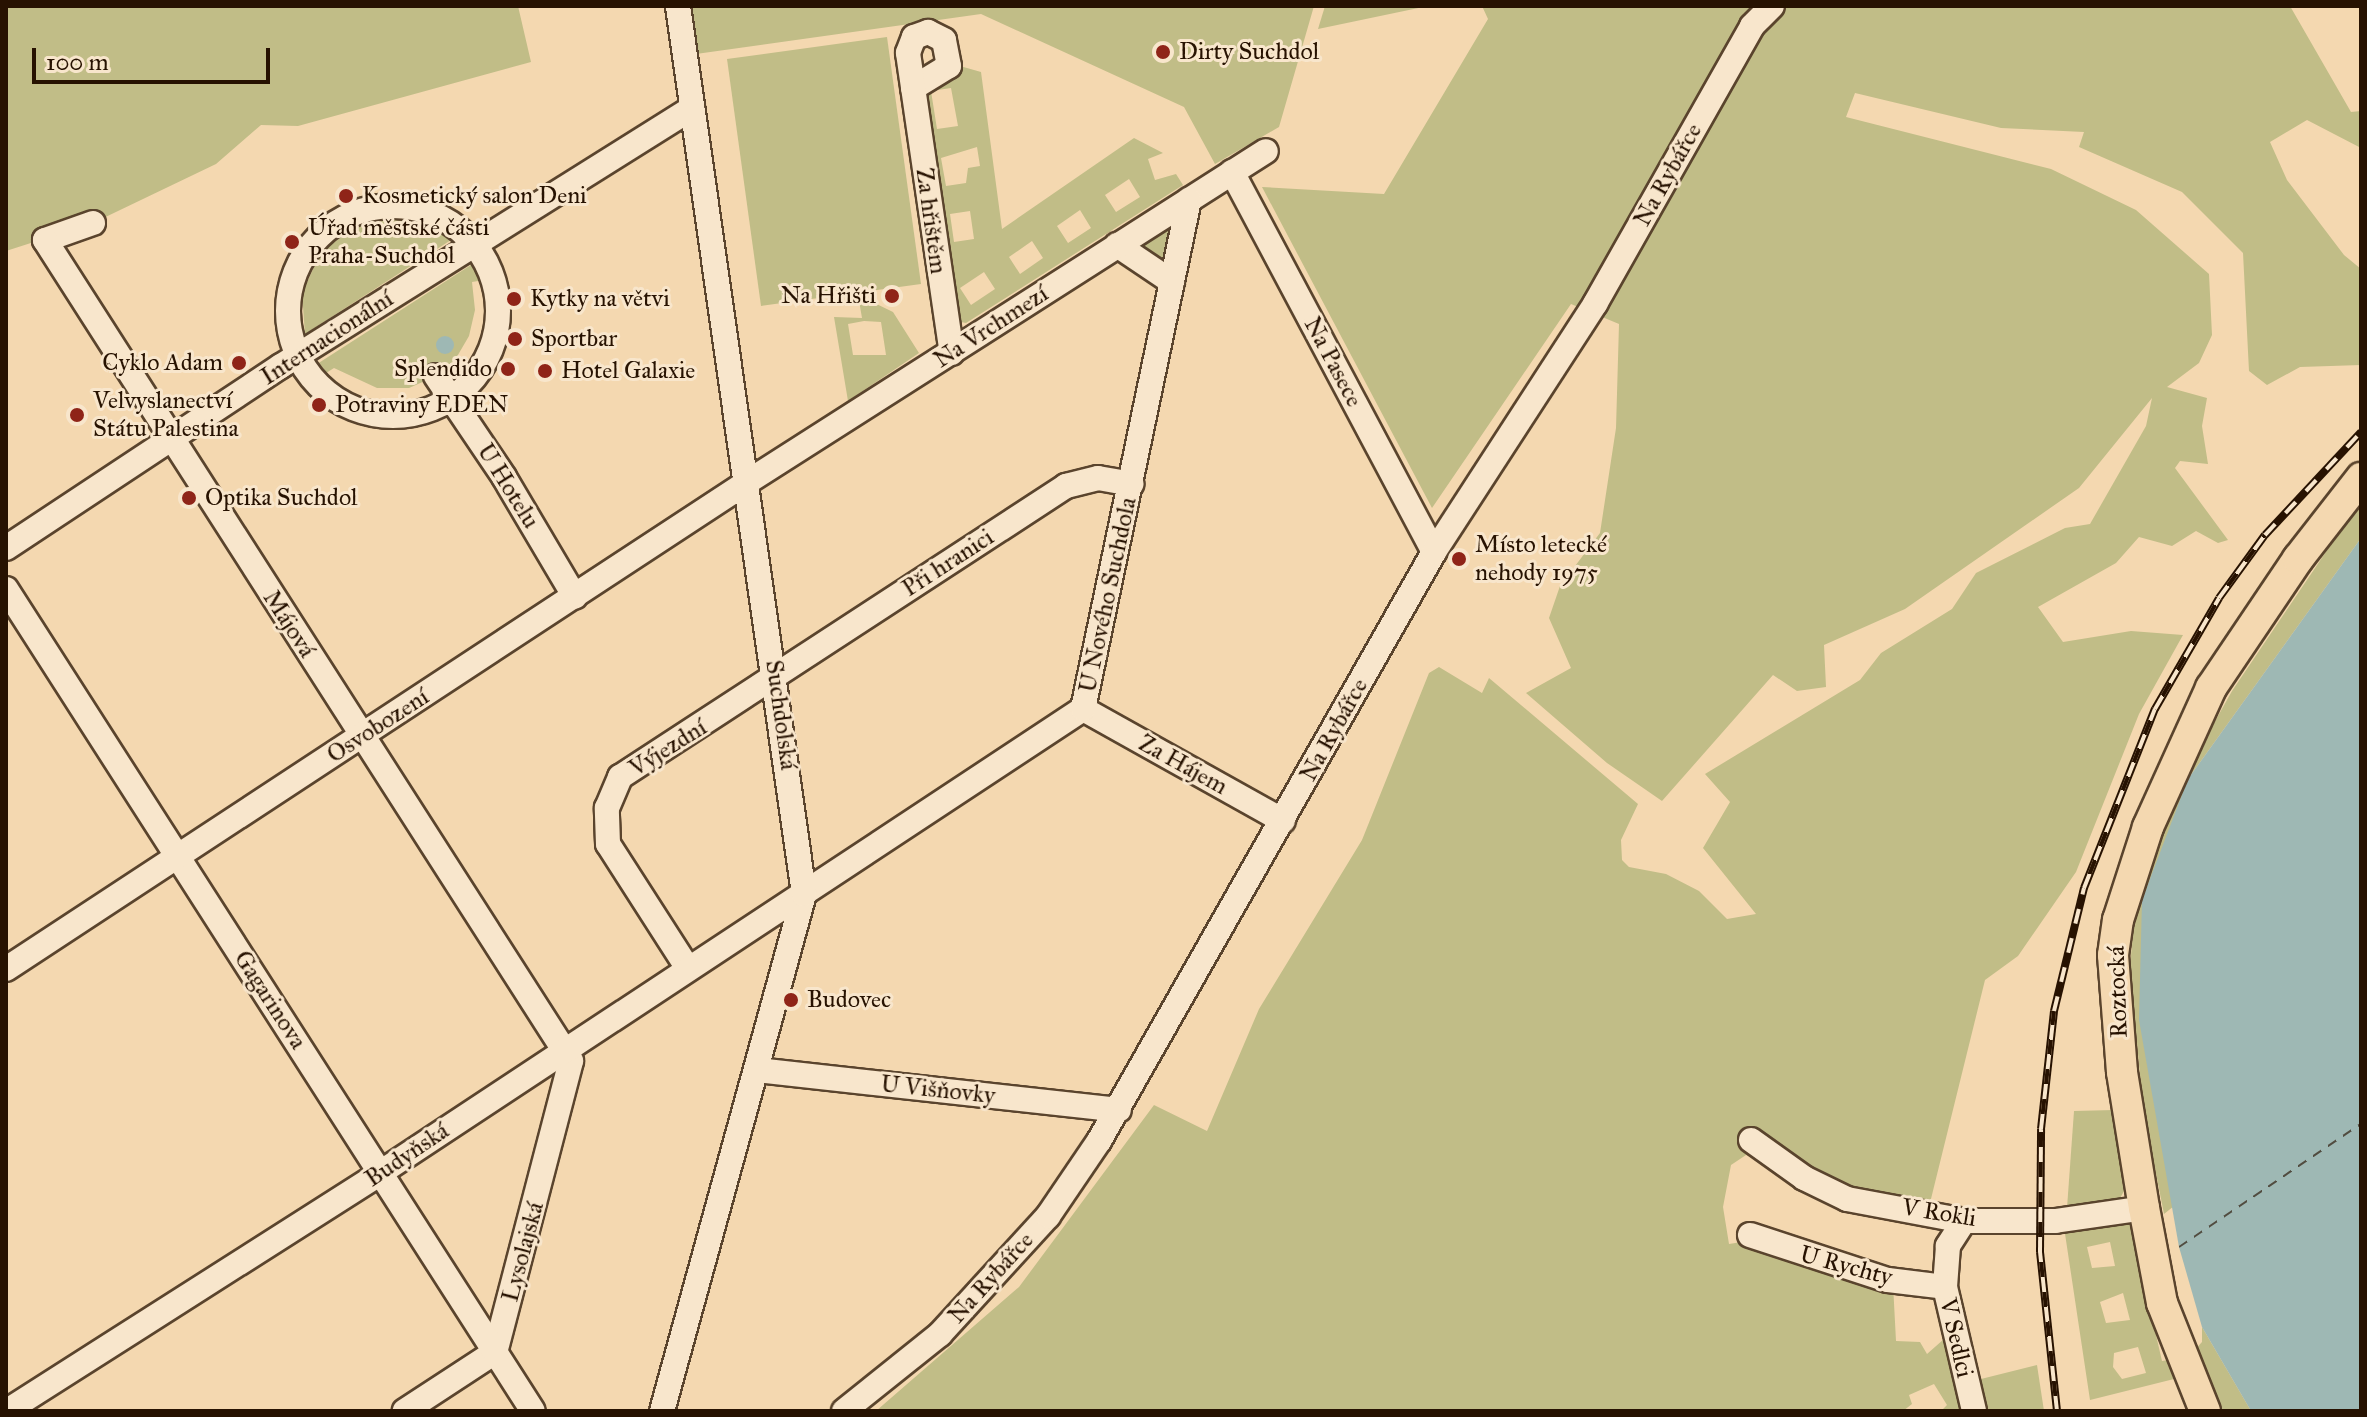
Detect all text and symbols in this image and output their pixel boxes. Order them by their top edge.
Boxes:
scale bar [36,32,274,82]
place label: Dirty Suchdol [1179,38,1319,66]
marker: Dirty Suchdol [1154,43,1172,61]
text: 100 m [46,47,109,77]
street label: Na Rybářce [1628,118,1708,232]
street label: Za hřištěm [909,166,953,276]
place label: Kosmetický salon Deni [362,182,587,210]
marker: Kosmetický salon Deni [337,187,355,205]
place label: Úřad městské části Praha-Suchdol [308,214,489,270]
marker: Úřad městské části Praha-Suchdol [283,233,301,251]
street label: Na Vrchmezí [929,279,1053,375]
place label: Na Hřišti [781,282,876,310]
street label: Internacionální [255,285,399,391]
place label: Kytky na větvi [530,285,670,313]
marker: Na Hřišti [883,287,901,305]
marker: Kytky na větvi [505,290,523,308]
street label: Na Pasece [1297,312,1369,412]
place label: Sportbar [531,325,617,353]
marker: Sportbar [506,330,524,348]
place label: Cyklo Adam [102,349,223,377]
marker: Cyklo Adam [230,354,248,372]
place label: Splendido [394,355,492,383]
place label: Hotel Galaxie [561,357,695,385]
marker: Splendido [499,360,517,378]
marker: Hotel Galaxie [536,362,554,380]
place label: Velvyslanectví Státu Palestina [93,387,239,443]
place label: Potraviny EDEN [335,391,508,419]
marker: Potraviny EDEN [310,396,328,414]
marker: Velvyslanectví Státu Palestina [68,406,86,424]
street label: U Hotelu [471,438,545,534]
place label: Optika Suchdol [205,484,358,512]
marker: Optika Suchdol [180,489,198,507]
street label: U Nového Suchdola [1073,495,1143,695]
street label: Při hranici [897,523,999,603]
place label: Místo letecké nehody 1975 [1475,531,1607,587]
marker: Místo letecké nehody 1975 [1450,550,1468,568]
street label: Májová [257,585,321,663]
street label: Suchdolská [759,658,803,772]
street label: Na Rybářce [1294,673,1374,787]
street label: Osvobození [322,683,434,769]
street label: Výjezdní [624,713,712,783]
street label: Za Hájem [1134,729,1232,801]
street label: Gagarinova [228,945,312,1055]
street label: Roztocká [2102,945,2134,1039]
place label: Budovec [807,986,891,1014]
marker: Budovec [782,991,800,1009]
street label: U Višňovky [879,1070,997,1110]
street label: Budyňská [360,1117,454,1193]
street label: V Rokli [1900,1193,1978,1233]
street label: Lysolajská [496,1199,550,1305]
street label: Na Rybářce [942,1226,1040,1330]
street label: U Rychty [1797,1240,1895,1292]
street label: V Sedlci [1933,1295,1979,1381]

